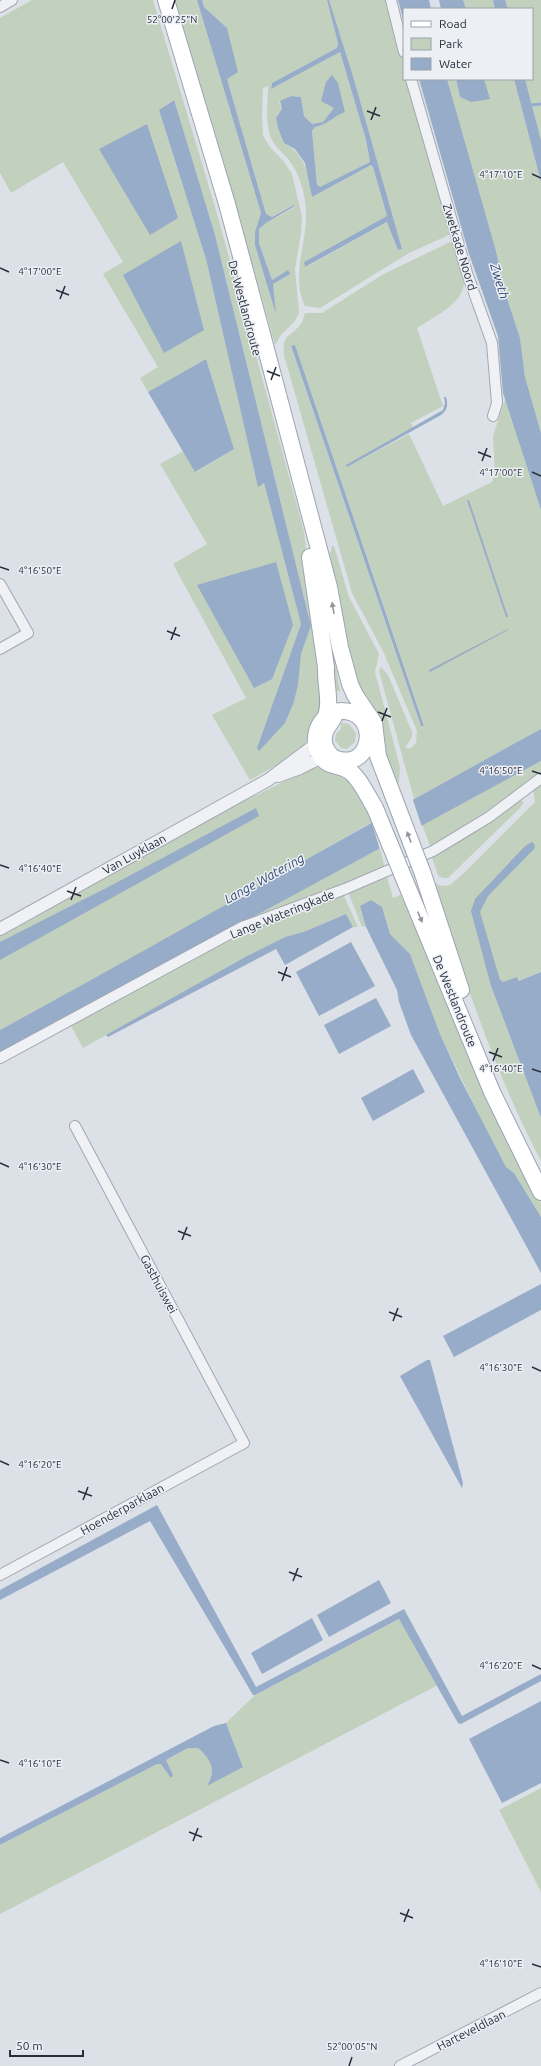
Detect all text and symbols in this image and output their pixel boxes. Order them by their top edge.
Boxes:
legend [403,8,533,80]
text: 52°00'25"N [147,14,197,25]
text: Road [439,17,467,30]
text: Park [439,37,463,50]
text: Water [439,57,472,70]
text: 4°17'10"E [479,169,523,180]
street label: Zwetkade Noord [441,202,479,292]
street label: De Westlandroute [226,259,264,357]
water label: Zweth [488,261,512,300]
text: 4°17'00"E [18,266,62,277]
text: 4°17'00"E [479,467,523,478]
text: 4°16'50"E [18,565,62,576]
one-way arrow [330,602,336,615]
text: 4°16'50"E [479,765,523,776]
street label: Van Luyklaan [100,831,168,877]
one-way arrow [406,831,412,843]
water label: Lange Watering [222,850,306,906]
text: 4°16'40"E [18,863,62,874]
street label: Lange Wateringkade [228,887,336,941]
one-way arrow [418,911,424,923]
street label: De Westlandroute [431,953,479,1049]
text: 4°16'40"E [479,1063,523,1074]
text: 4°16'30"E [18,1161,62,1172]
street label: Gasthuiswei [138,1252,180,1316]
text: 4°16'30"E [479,1362,523,1373]
text: 4°16'20"E [18,1459,62,1470]
street label: Hoenderparklaan [78,1481,166,1537]
text: 4°16'20"E [479,1660,523,1671]
text: 4°16'10"E [18,1758,62,1769]
text: 4°16'10"E [479,1958,523,1969]
street label: Harteveldlaan [434,2007,508,2053]
scale bar [10,2032,83,2058]
text: 50 m [16,2039,43,2052]
text: 52°00'05"N [327,2041,377,2052]

